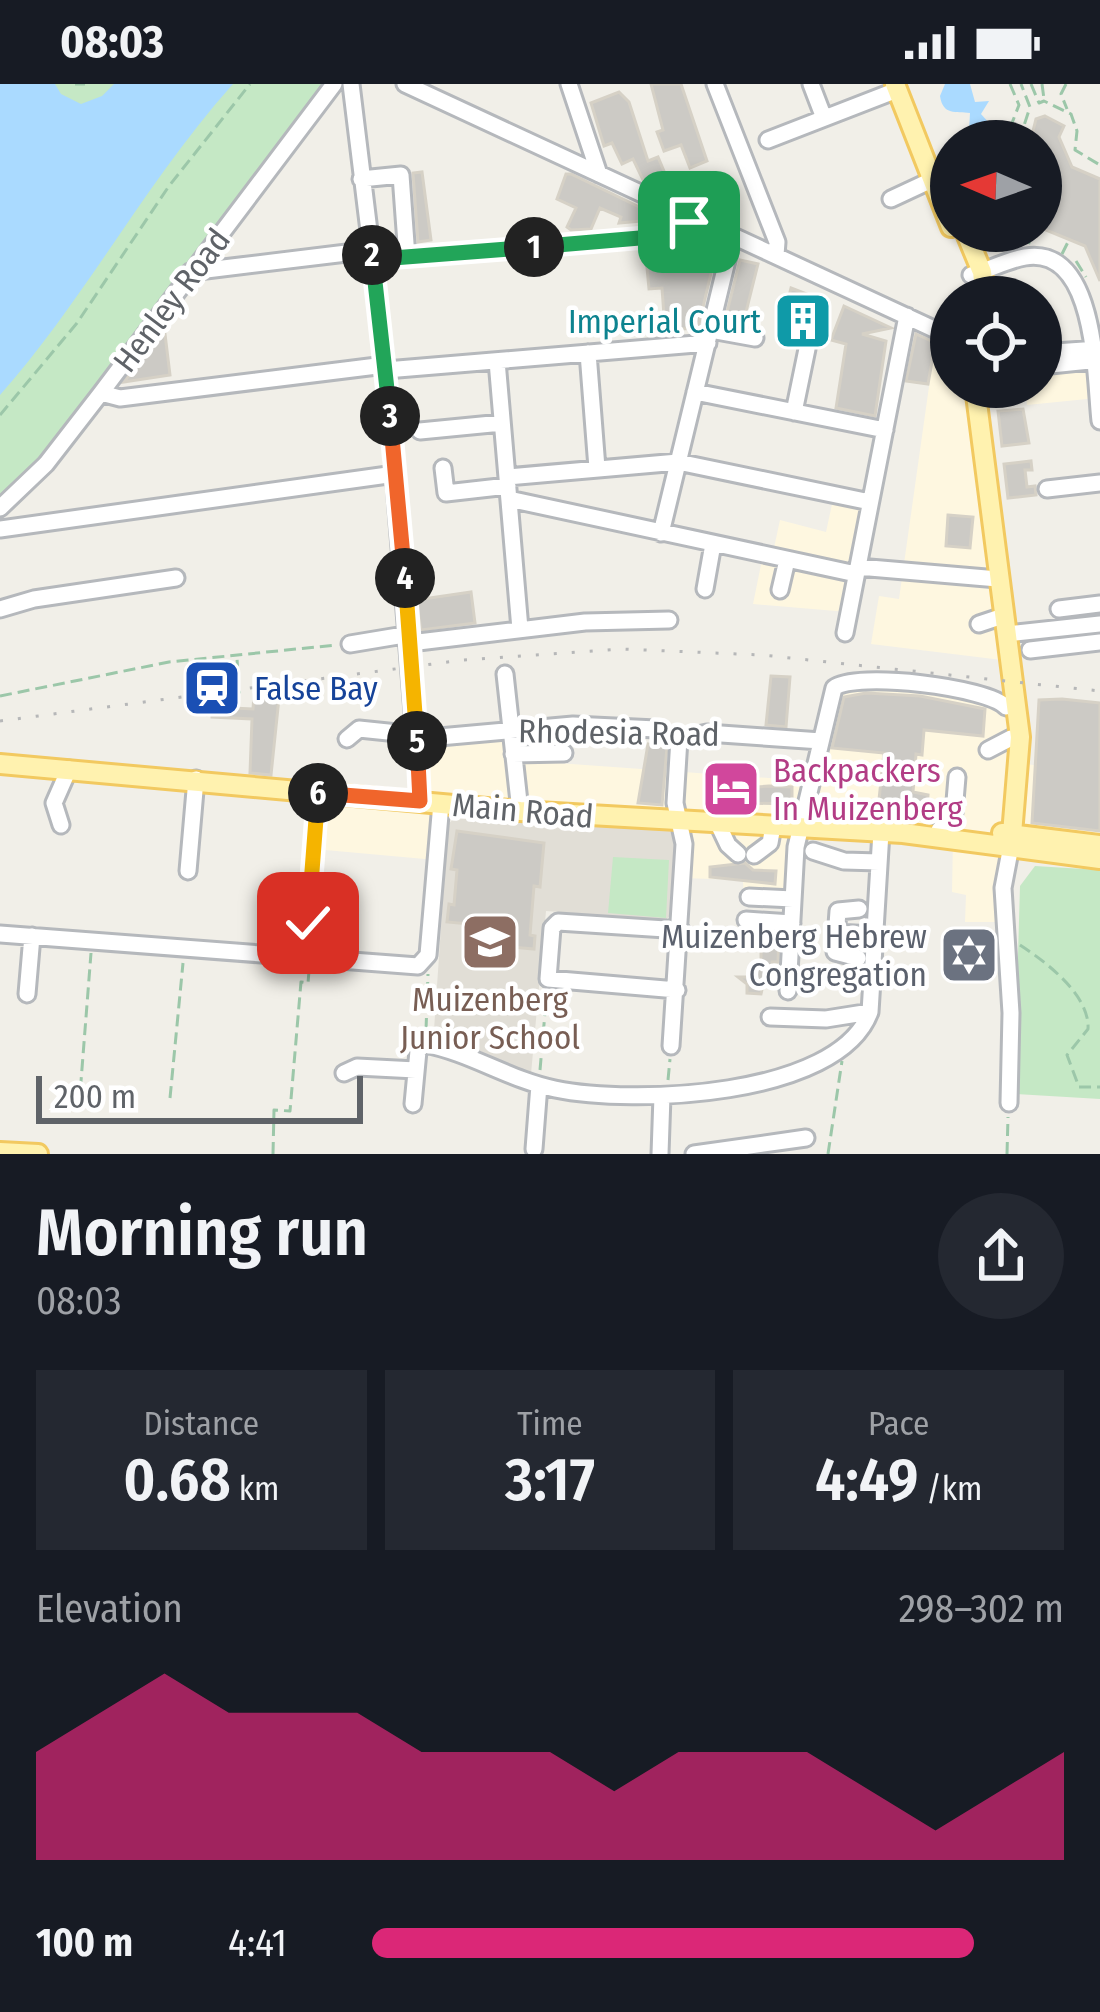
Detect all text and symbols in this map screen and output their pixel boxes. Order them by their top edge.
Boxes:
text: 08:03 [60,15,164,69]
north arrow [930,120,1062,252]
map controls [930,120,1062,408]
pin [638,171,740,273]
icon: arrive [656,189,722,255]
pin: 1 [504,217,564,277]
street label: Henley Road [105,221,239,380]
pin: 2 [342,225,402,285]
text: 1 [527,227,541,267]
text: 2 [364,235,380,275]
button: locate [930,276,1062,408]
building icon: Imperial Court [772,290,834,352]
place label: Imperial Court [568,302,761,342]
pin: 3 [360,386,420,446]
text: 3 [382,396,398,436]
pin: 4 [375,548,435,608]
text: 4 [397,558,413,598]
station icon: False Bay [181,657,243,719]
place label: False Bay [254,669,378,709]
pin: 5 [387,711,447,771]
street label: Rhodesia Road [518,711,720,755]
text: 5 [409,721,425,761]
place label: Backpackers In Muizenberg [773,751,963,829]
hotel icon: Backpackers In Muizenberg [700,758,762,820]
pin: 6 [288,763,348,823]
text: 6 [309,773,327,813]
street label: Main Road [451,785,595,837]
pin [257,872,359,974]
icon: check [275,890,341,956]
school or university icon: Muizenberg Junior School [459,911,521,973]
place label: Muizenberg Hebrew Congregation [661,917,927,995]
synagogue icon: Muizenberg Hebrew Congregation [938,924,1000,986]
place label: Muizenberg Junior School [400,980,580,1058]
scale bar [36,1070,363,1123]
text: 200 m [54,1077,136,1117]
text: Morning run [36,1193,368,1272]
button: share [938,1193,1064,1319]
text: 08:03 [36,1278,122,1324]
text: Distance [144,1404,259,1444]
text: Time [517,1404,583,1444]
text: Pace [868,1404,929,1444]
text: 0.68 [123,1444,231,1516]
text: 3:17 [505,1444,595,1516]
text: 4:49 [815,1444,918,1516]
text: km [231,1469,279,1509]
text: /km [918,1469,982,1509]
text: Elevation [36,1586,183,1632]
text: 298–302 m [899,1586,1064,1632]
text: 100 m [36,1920,133,1966]
text: 4:41 [228,1920,287,1966]

